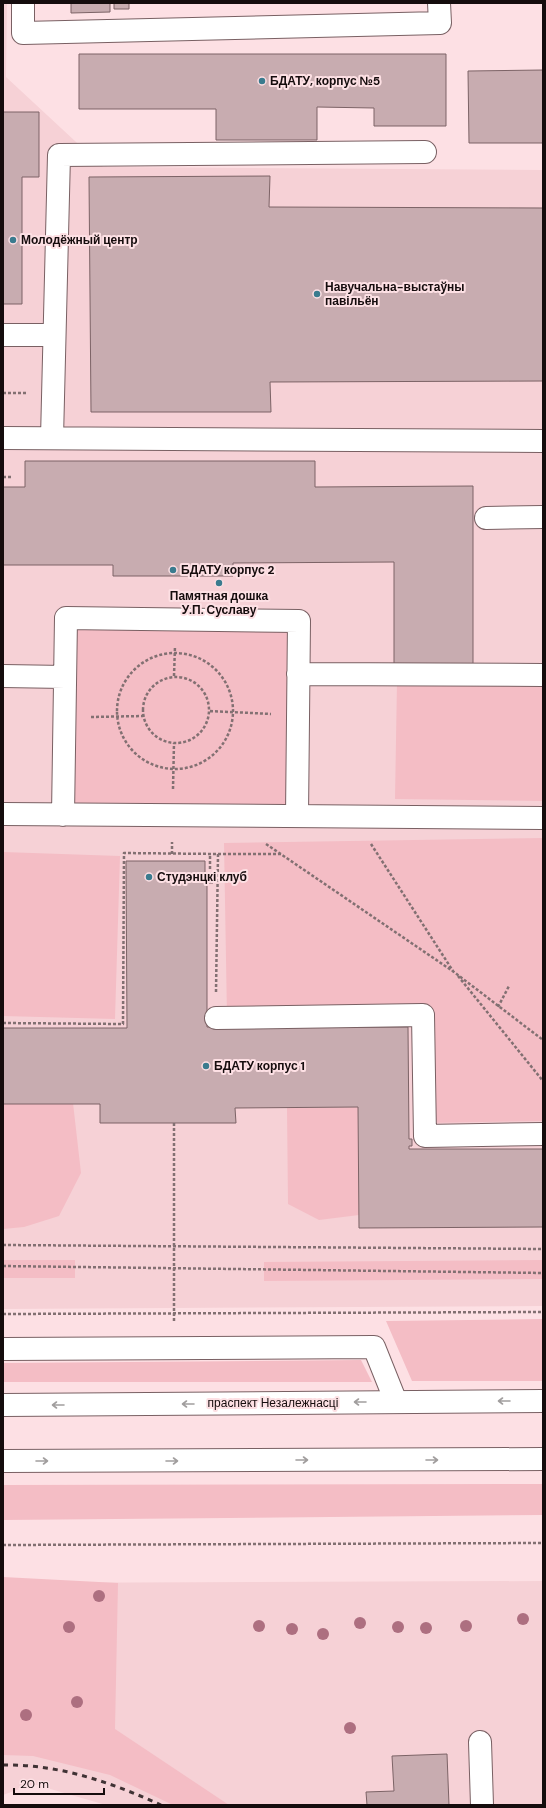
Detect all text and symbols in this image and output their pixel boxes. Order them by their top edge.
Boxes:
place label: БДАТУ, корпус №5 [270,73,380,89]
marker: БДАТУ, корпус №5 [257,76,267,86]
place label: Молодёжный центр [21,232,138,248]
marker: Молодёжный центр [8,235,18,245]
place label: Навучальна-выстаўны павільён [325,279,465,309]
marker: Навучальна-выстаўны павільён [312,289,322,299]
place label: БДАТУ корпус 2 [181,562,274,578]
marker: БДАТУ корпус 2 [168,565,178,575]
marker: Памятная дошка У.П. Суславу [214,578,224,588]
place label: Памятная дошка У.П. Суславу [170,588,269,618]
place label: Студэнцкі клуб [157,869,247,885]
marker: Студэнцкі клуб [144,872,154,882]
place label: БДАТУ корпус 1 [214,1058,305,1074]
marker: БДАТУ корпус 1 [201,1061,211,1071]
street label: праспект Незалежнасці [208,1395,338,1411]
one-way arrow [498,1397,511,1405]
one-way arrow [354,1398,367,1406]
one-way arrow [182,1400,195,1408]
one-way arrow [52,1401,65,1409]
one-way arrow [295,1456,308,1464]
one-way arrow [425,1456,438,1463]
one-way arrow [35,1457,48,1465]
one-way arrow [165,1457,178,1465]
scale bar [14,1770,104,1796]
text: 20 m [20,1776,49,1792]

